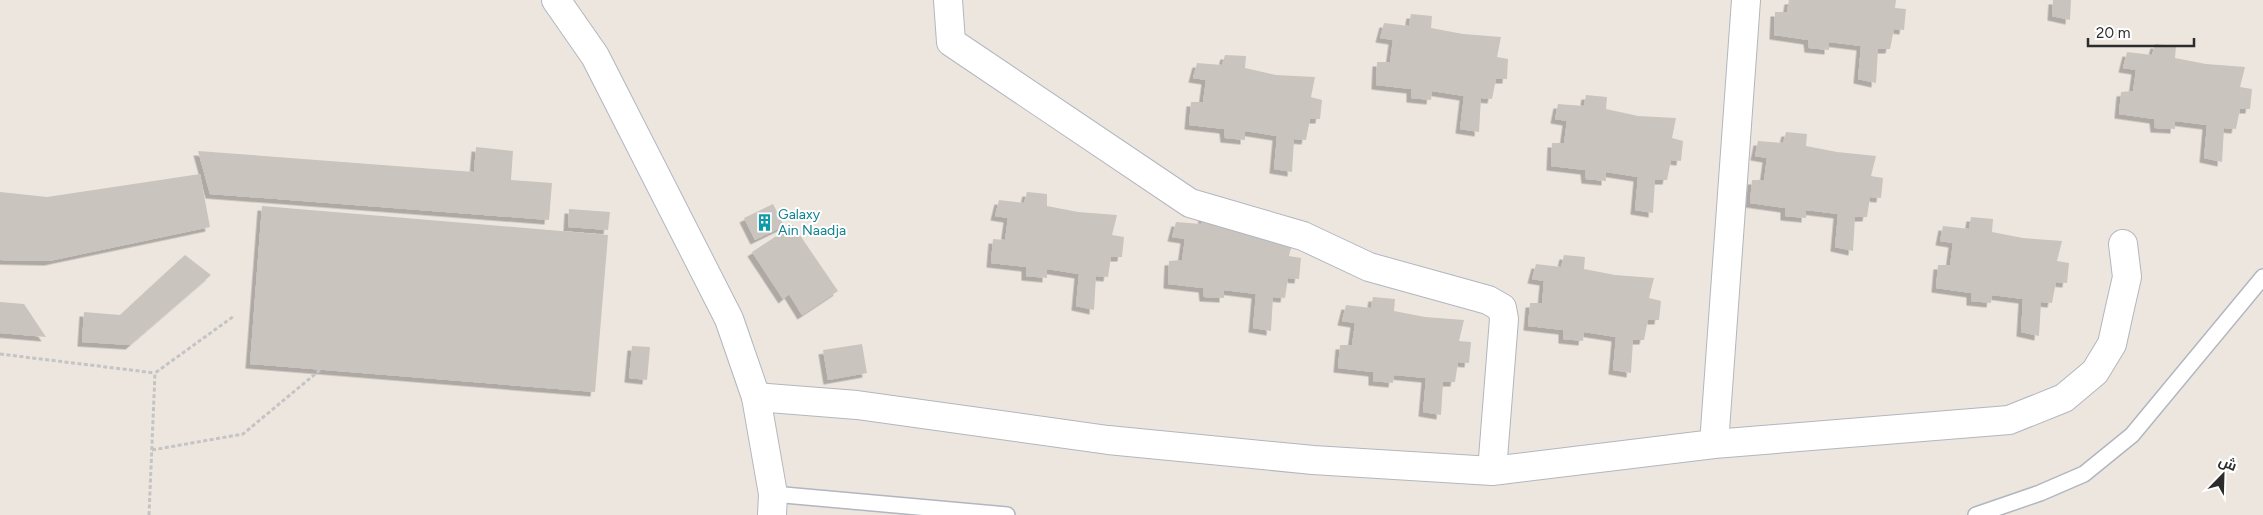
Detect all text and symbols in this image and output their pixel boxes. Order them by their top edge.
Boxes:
scale bar [2088,15,2194,47]
text: 20 m [2096,24,2130,42]
place label: Galaxy Ain Naadja [778,206,846,239]
building icon: Galaxy Ain Naadja [754,212,774,232]
north arrow [2198,450,2248,500]
text: ش [2216,452,2240,475]

